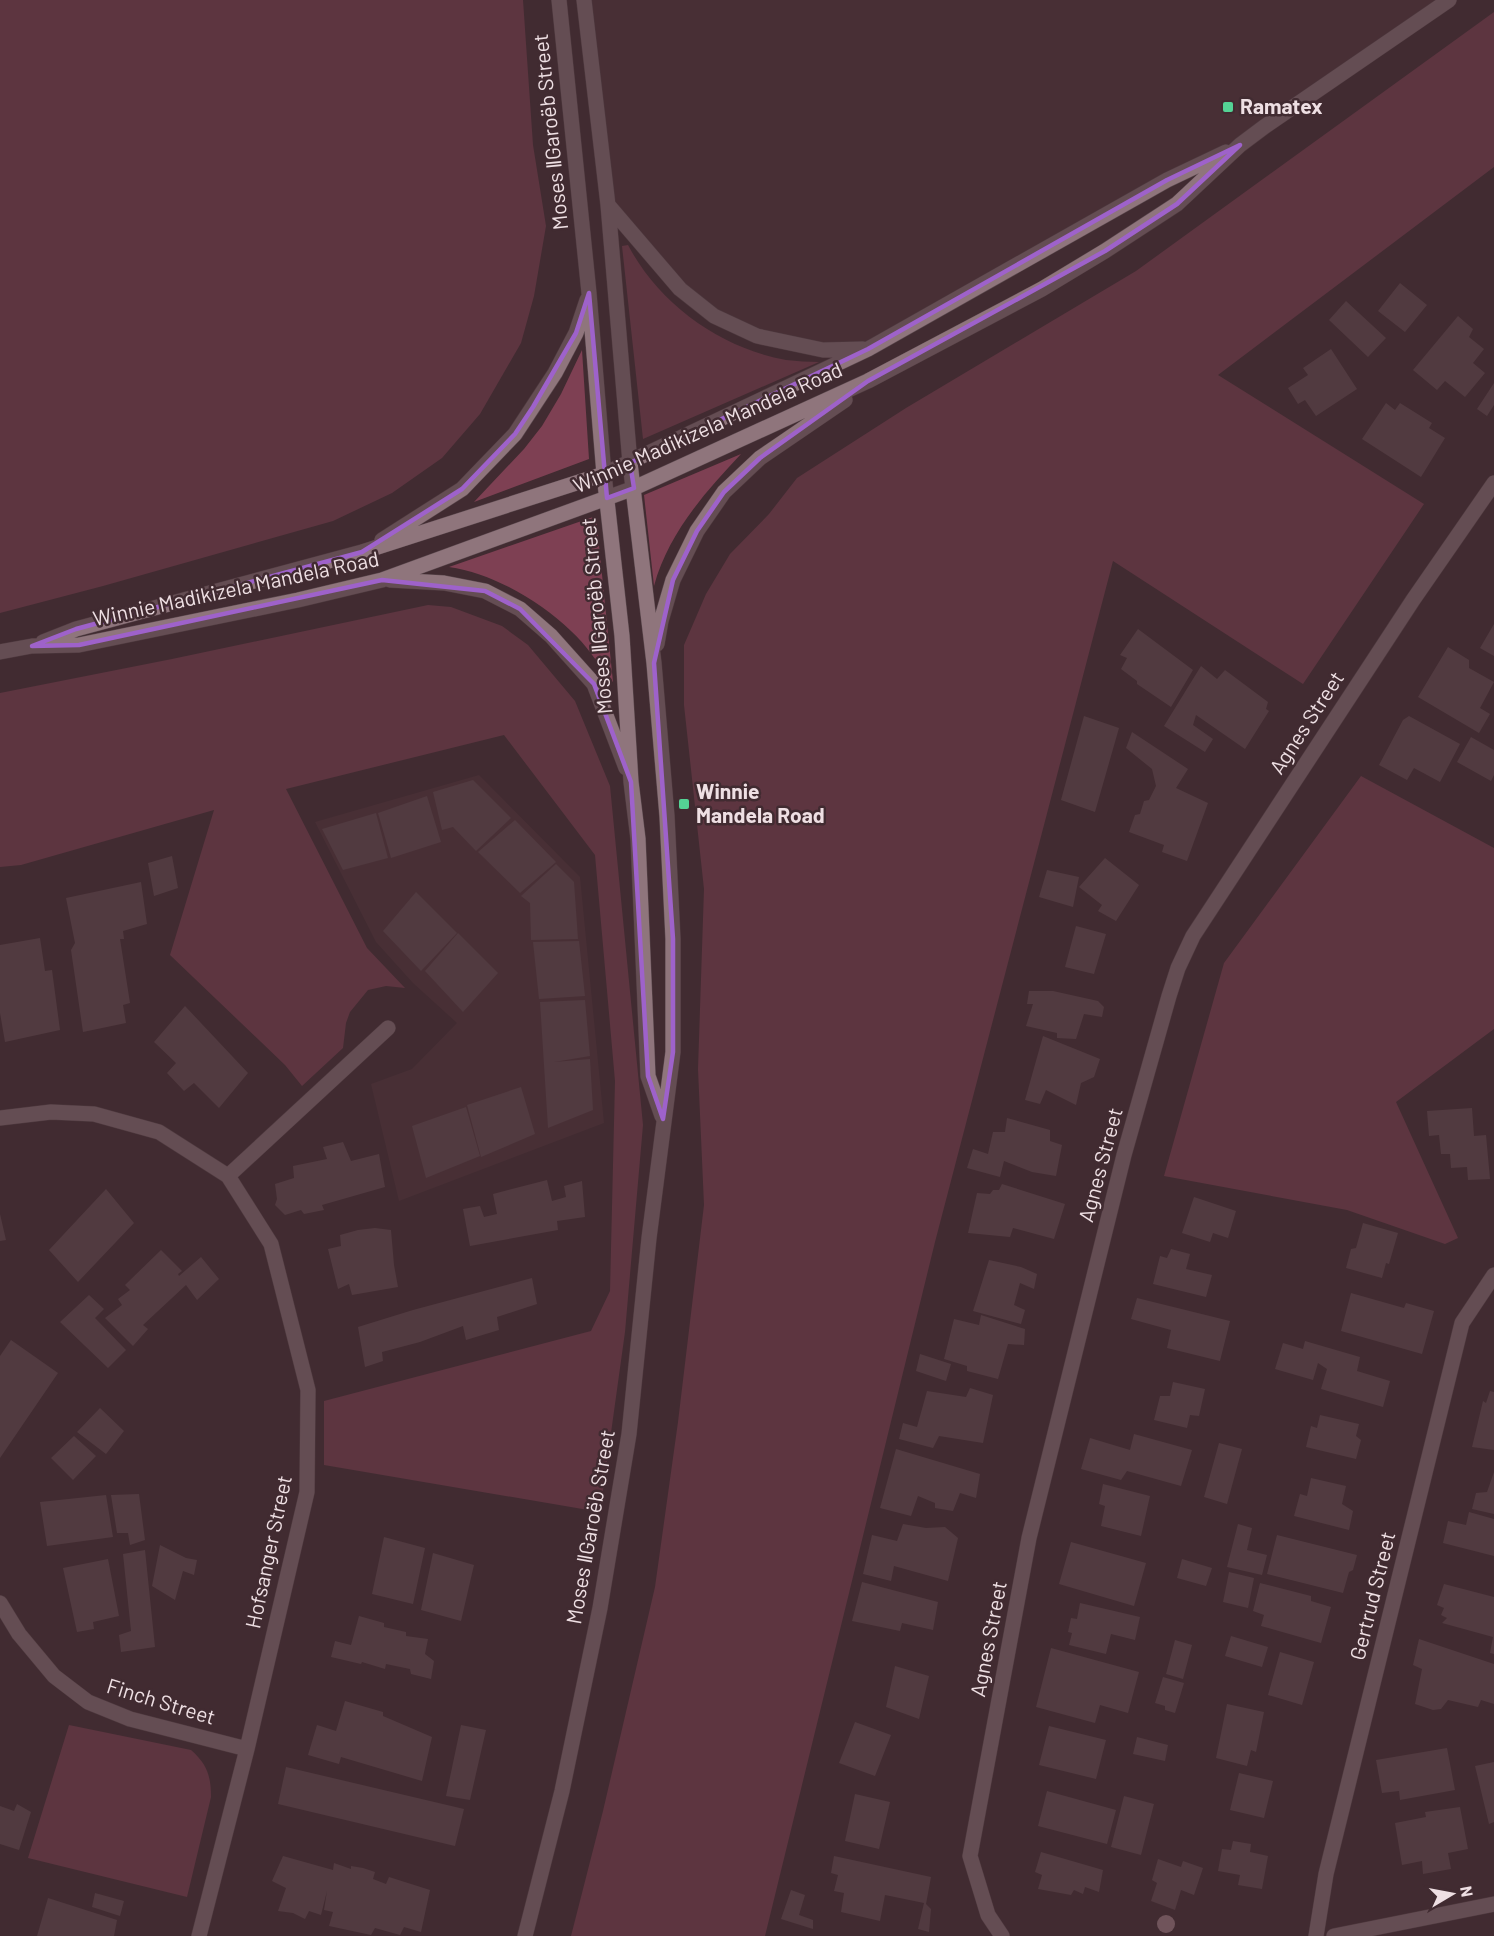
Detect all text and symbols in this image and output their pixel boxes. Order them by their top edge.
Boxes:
street label: Moses ǁGaroëb Street [527,33,572,232]
place label: Ramatex [1240,93,1322,118]
marker: Ramatex [1221,100,1235,114]
street label: Winnie Madikizela Mandela Road [569,356,846,497]
street label: Moses ǁGaroëb Street [574,517,617,715]
street label: Winnie Madikizela Mandela Road [90,545,381,630]
street label: Agnes Street [1263,666,1348,778]
place label: Winnie Mandela Road [696,778,825,827]
marker: Winnie Mandela Road [677,797,691,811]
street label: Agnes Street [1072,1105,1127,1225]
street label: Moses ǁGaroëb Street [560,1427,619,1626]
street label: Hofsanger Street [239,1473,296,1631]
street label: Gertrud Street [1344,1529,1400,1662]
street label: Agnes Street [964,1579,1011,1699]
street label: Finch Street [104,1672,219,1729]
north arrow [1422,1864,1482,1924]
text: N [1457,1884,1478,1898]

